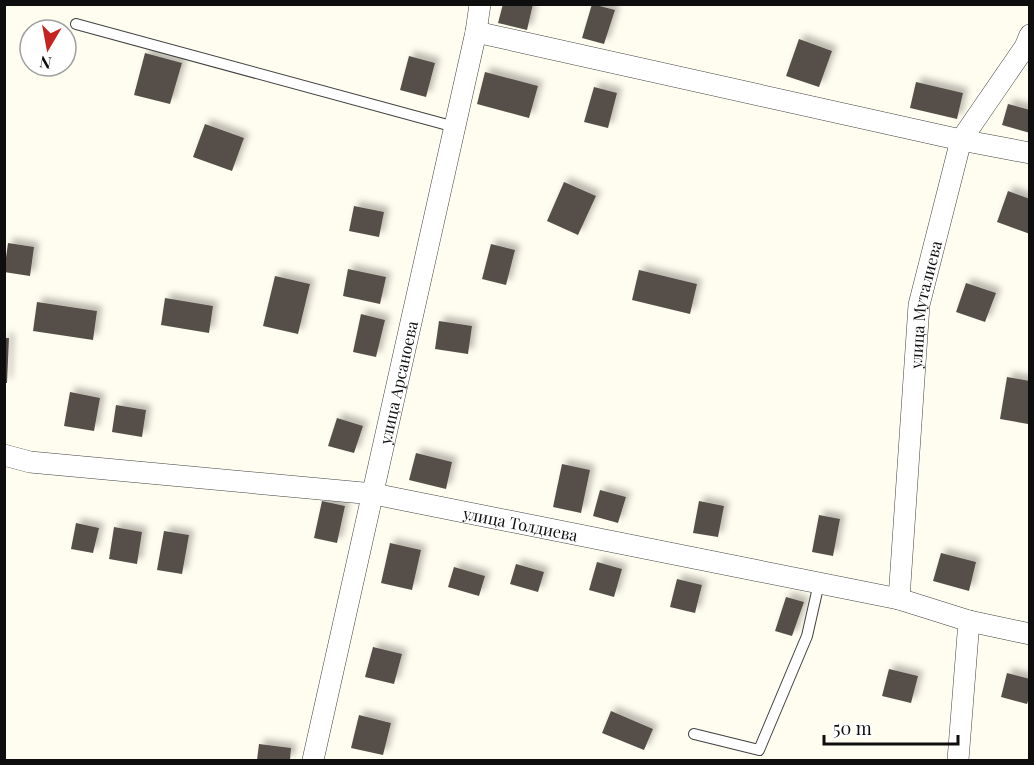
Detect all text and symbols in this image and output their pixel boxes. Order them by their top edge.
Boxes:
north arrow [18,18,78,78]
text: N [37,52,53,75]
street label: улица Муталиева [904,238,946,370]
street label: улица Арсаноева [373,319,422,447]
street label: улица Толдиева [461,501,580,545]
scale bar [824,708,958,746]
text: 50 m [833,716,872,740]

